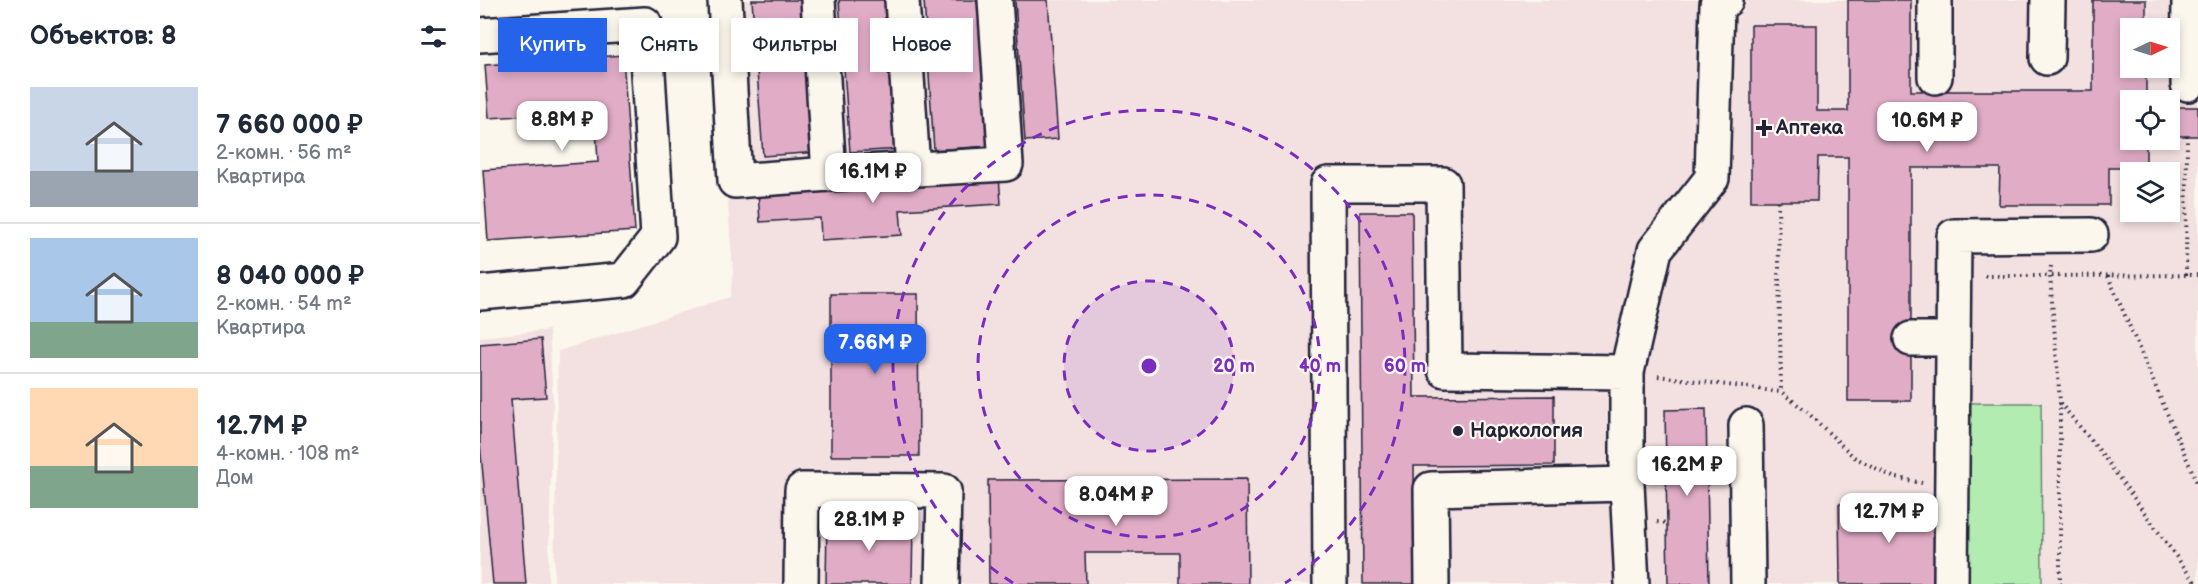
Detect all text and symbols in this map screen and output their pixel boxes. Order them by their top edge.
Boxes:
chip: Купить [498,18,607,72]
chip: Снять [619,18,719,72]
chip: Фильтры [731,18,858,72]
chip: Новое [870,18,973,72]
north arrow [2120,18,2180,78]
map controls [2120,18,2180,222]
icon: filters [417,20,450,53]
text: Объектов: 8 [30,21,177,52]
button: locate [2120,90,2180,150]
pin: 8.8M ₽ [513,101,611,152]
pin: 10.6M ₽ [1872,102,1982,153]
text: 8.8M ₽ [531,108,593,132]
text: 10.6M ₽ [1891,109,1963,133]
text: 7 660 000 ₽ [216,110,363,141]
icon: home [78,111,150,183]
place label: Аптека [1775,116,1844,140]
marker: Аптека [1757,121,1771,135]
text: 2-комн. · 56 m² [216,141,352,165]
pin: 16.1M ₽ [818,153,928,204]
text: 16.1M ₽ [839,160,907,184]
button: layers [2120,162,2180,222]
text: Квартира [216,165,306,189]
text: 8 040 000 ₽ [216,261,364,292]
icon: home [78,262,150,334]
text: 2-комн. · 54 m² [216,292,352,316]
text: Квартира [216,316,306,340]
pin: 7.66M ₽ [820,324,930,375]
text: 7.66M ₽ [838,331,912,355]
centre of rings [1139,356,1159,376]
text: 20 m [1213,356,1255,377]
text: 40 m [1299,356,1341,377]
text: 60 m [1384,356,1426,377]
text: 12.7M ₽ [216,411,307,442]
icon: home [78,412,150,484]
place label: Наркология [1470,419,1583,443]
marker: Наркология [1451,424,1465,438]
text: 4-комн. · 108 m² [216,442,359,466]
pin: 16.2M ₽ [1632,446,1742,497]
text: 16.2M ₽ [1651,453,1723,477]
text: Дом [216,466,254,490]
pin: 8.04M ₽ [1061,476,1171,527]
text: 8.04M ₽ [1079,483,1153,507]
pin: 12.7M ₽ [1834,493,1944,544]
text: 12.7M ₽ [1854,500,1924,524]
pin: 28.1M ₽ [814,501,924,552]
text: 28.1M ₽ [833,508,905,532]

